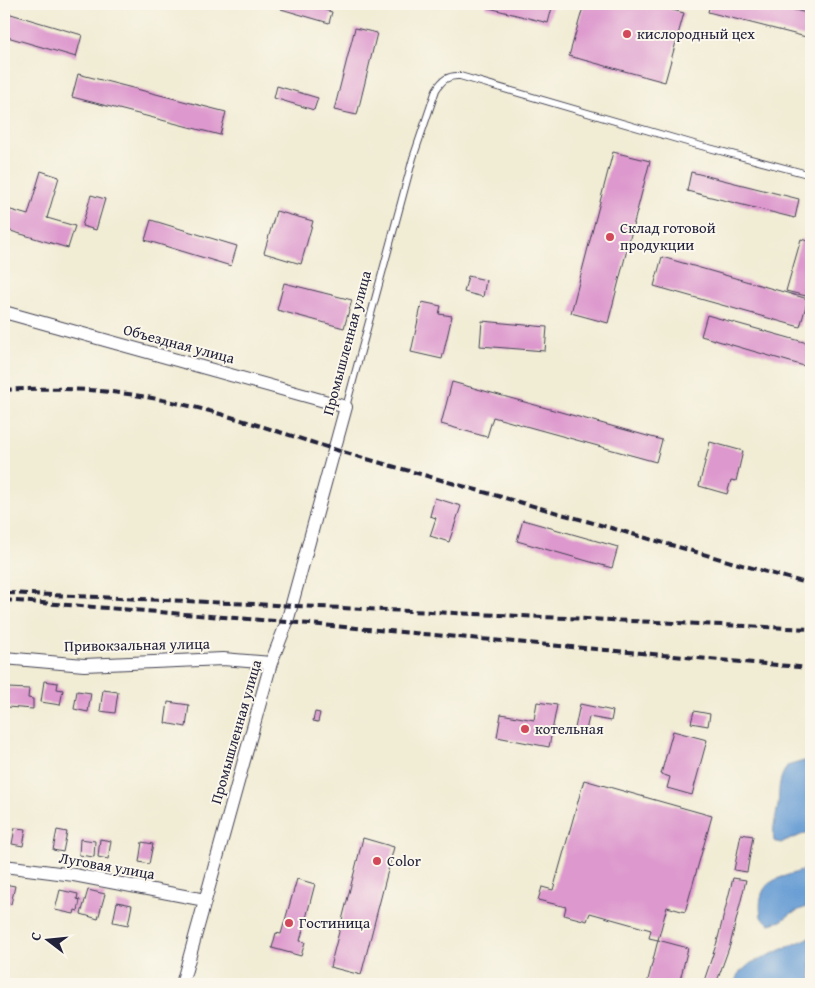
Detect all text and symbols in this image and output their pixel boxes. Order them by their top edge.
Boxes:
place label: кислородный цех [637,23,755,44]
marker: кислородный цех [621,28,633,40]
place label: Склад готовой продукции [620,217,716,255]
marker: Склад готовой продукции [604,231,616,243]
street label: Промышленная улица [317,267,376,418]
street label: Объездная улица [121,319,238,369]
street label: Привокзальная улица [64,633,211,656]
street label: Промышленная улица [205,656,266,806]
place label: котельная [535,718,604,739]
marker: котельная [519,723,531,735]
street label: Луговая улица [57,847,158,884]
place label: Color [387,850,421,871]
marker: Color [371,855,383,867]
place label: Гостиница [299,912,371,933]
north arrow [22,916,72,966]
marker: Гостиница [283,917,295,929]
text: С [25,930,46,943]

